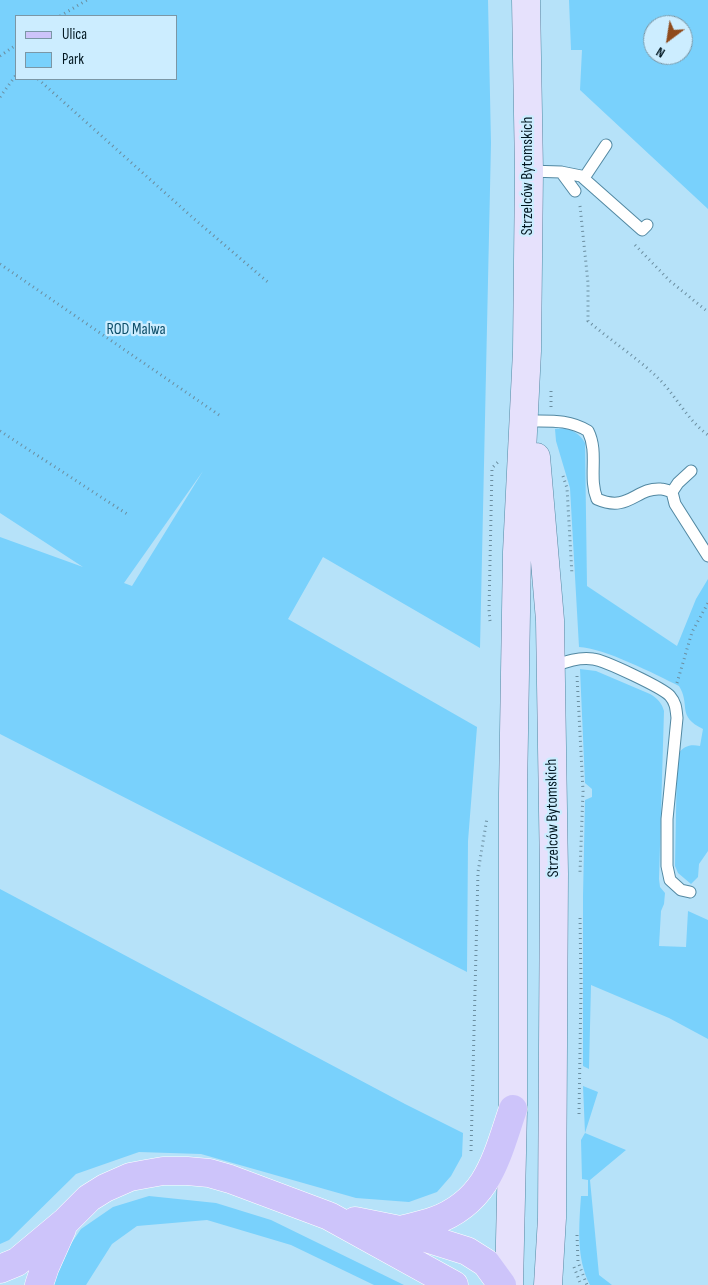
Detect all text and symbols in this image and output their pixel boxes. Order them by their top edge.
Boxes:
legend [15,15,178,80]
north arrow [643,15,693,65]
text: Ulica [62,25,87,44]
text: N [653,43,668,62]
text: Park [62,50,84,69]
street label: Strzelców Bytomskich [518,117,538,235]
park label: ROD Malwa [106,320,166,340]
street label: Strzelców Bytomskich [542,758,564,878]

